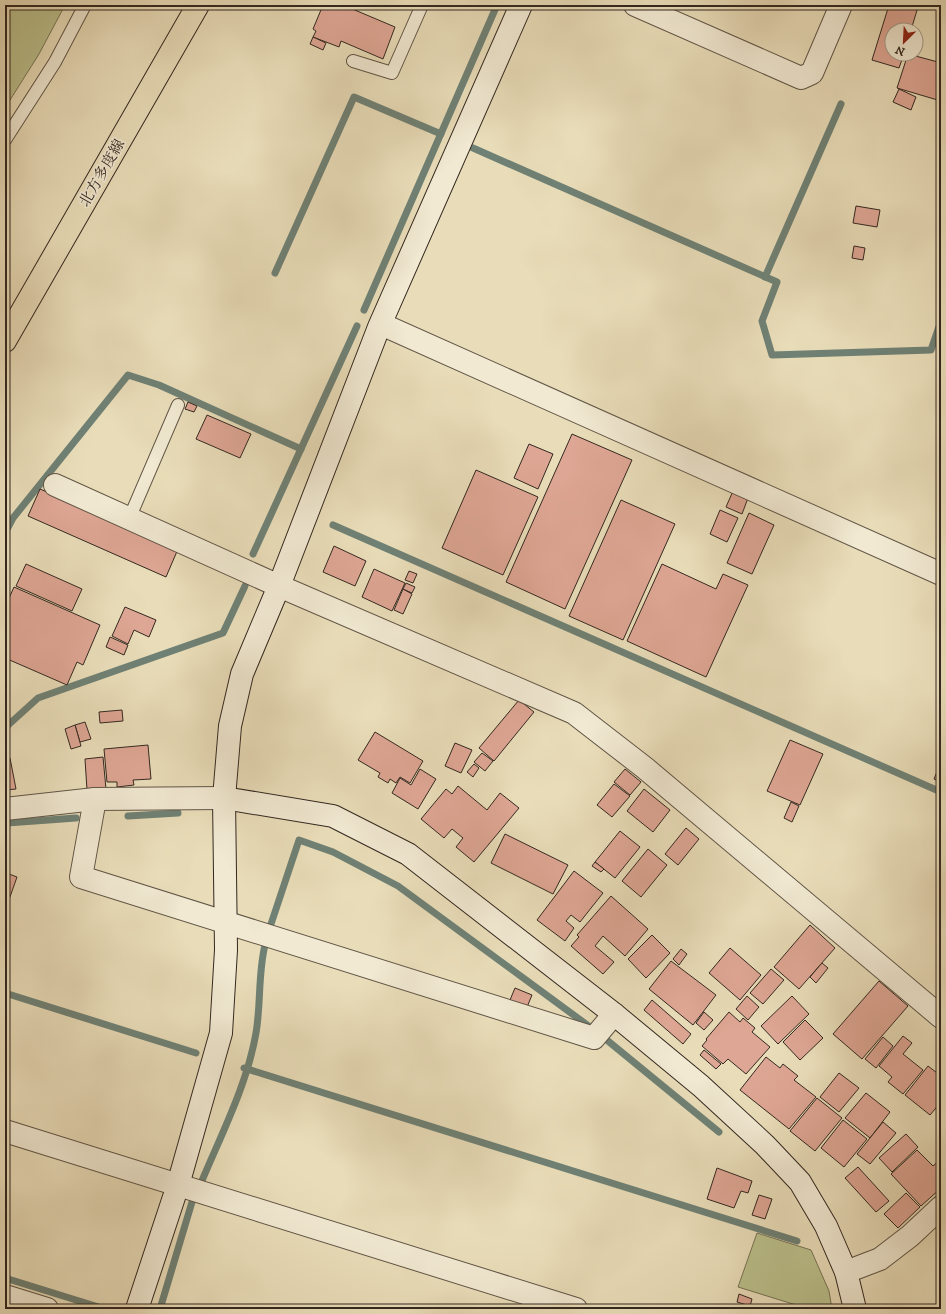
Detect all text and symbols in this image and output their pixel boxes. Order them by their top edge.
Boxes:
north arrow [884,22,924,62]
text: N [893,42,907,58]
street label: 北方多度線 [75,136,129,210]

